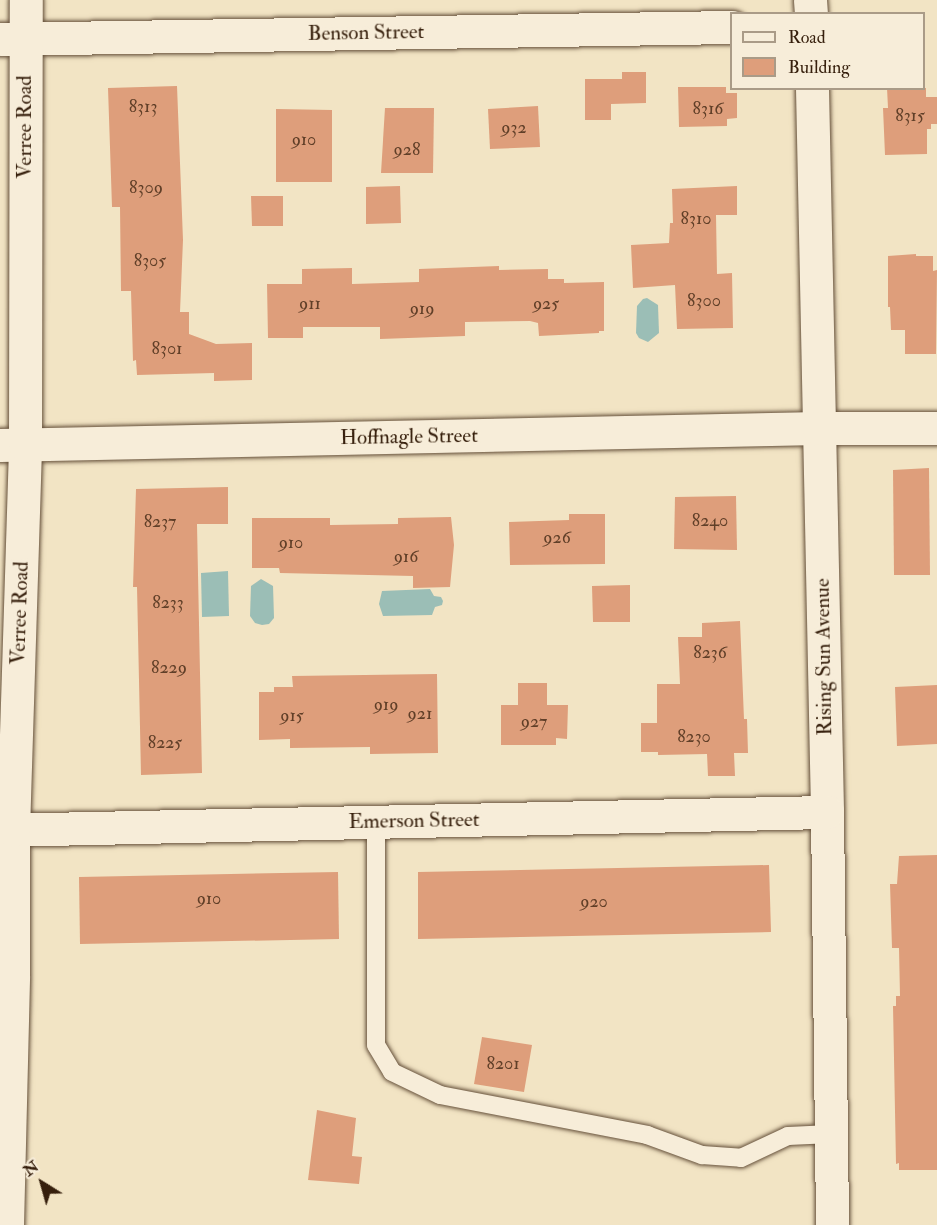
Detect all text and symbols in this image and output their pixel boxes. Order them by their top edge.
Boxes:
legend [730,12,925,90]
street label: Benson Street [308,19,424,47]
text: Road [788,26,826,49]
text: Building [788,56,850,79]
street label: Verree Road [12,75,38,179]
house number: 8313 [129,96,157,118]
house number: 8316 [693,98,723,120]
house number: 8315 [895,105,925,127]
house number: 932 [501,117,527,139]
house number: 910 [292,129,316,151]
house number: 928 [394,139,420,161]
house number: 8309 [129,177,163,199]
house number: 8310 [681,208,711,230]
house number: 8305 [134,250,166,272]
house number: 8300 [687,290,721,312]
house number: 911 [299,293,321,315]
house number: 925 [533,293,559,315]
house number: 919 [410,298,434,320]
house number: 8301 [152,338,182,360]
street label: Hoffnagle Street [340,423,478,451]
house number: 8240 [692,510,728,532]
house number: 8237 [144,511,176,533]
house number: 926 [543,527,571,549]
house number: 910 [279,532,303,554]
house number: 916 [394,546,418,568]
street label: Verree Road [6,561,34,665]
street label: Rising Sun Avenue [810,578,838,736]
house number: 8233 [152,592,184,614]
house number: 8236 [693,642,727,664]
house number: 8229 [151,657,187,679]
house number: 919 [374,694,398,716]
house number: 921 [408,703,432,725]
house number: 915 [280,705,304,727]
house number: 927 [521,711,547,733]
house number: 8230 [677,726,711,748]
house number: 8225 [148,732,182,754]
street label: Emerson Street [348,807,480,835]
house number: 910 [197,888,221,910]
house number: 920 [580,891,608,913]
house number: 8201 [486,1053,520,1075]
north arrow [12,1153,72,1213]
text: N [19,1156,43,1181]

